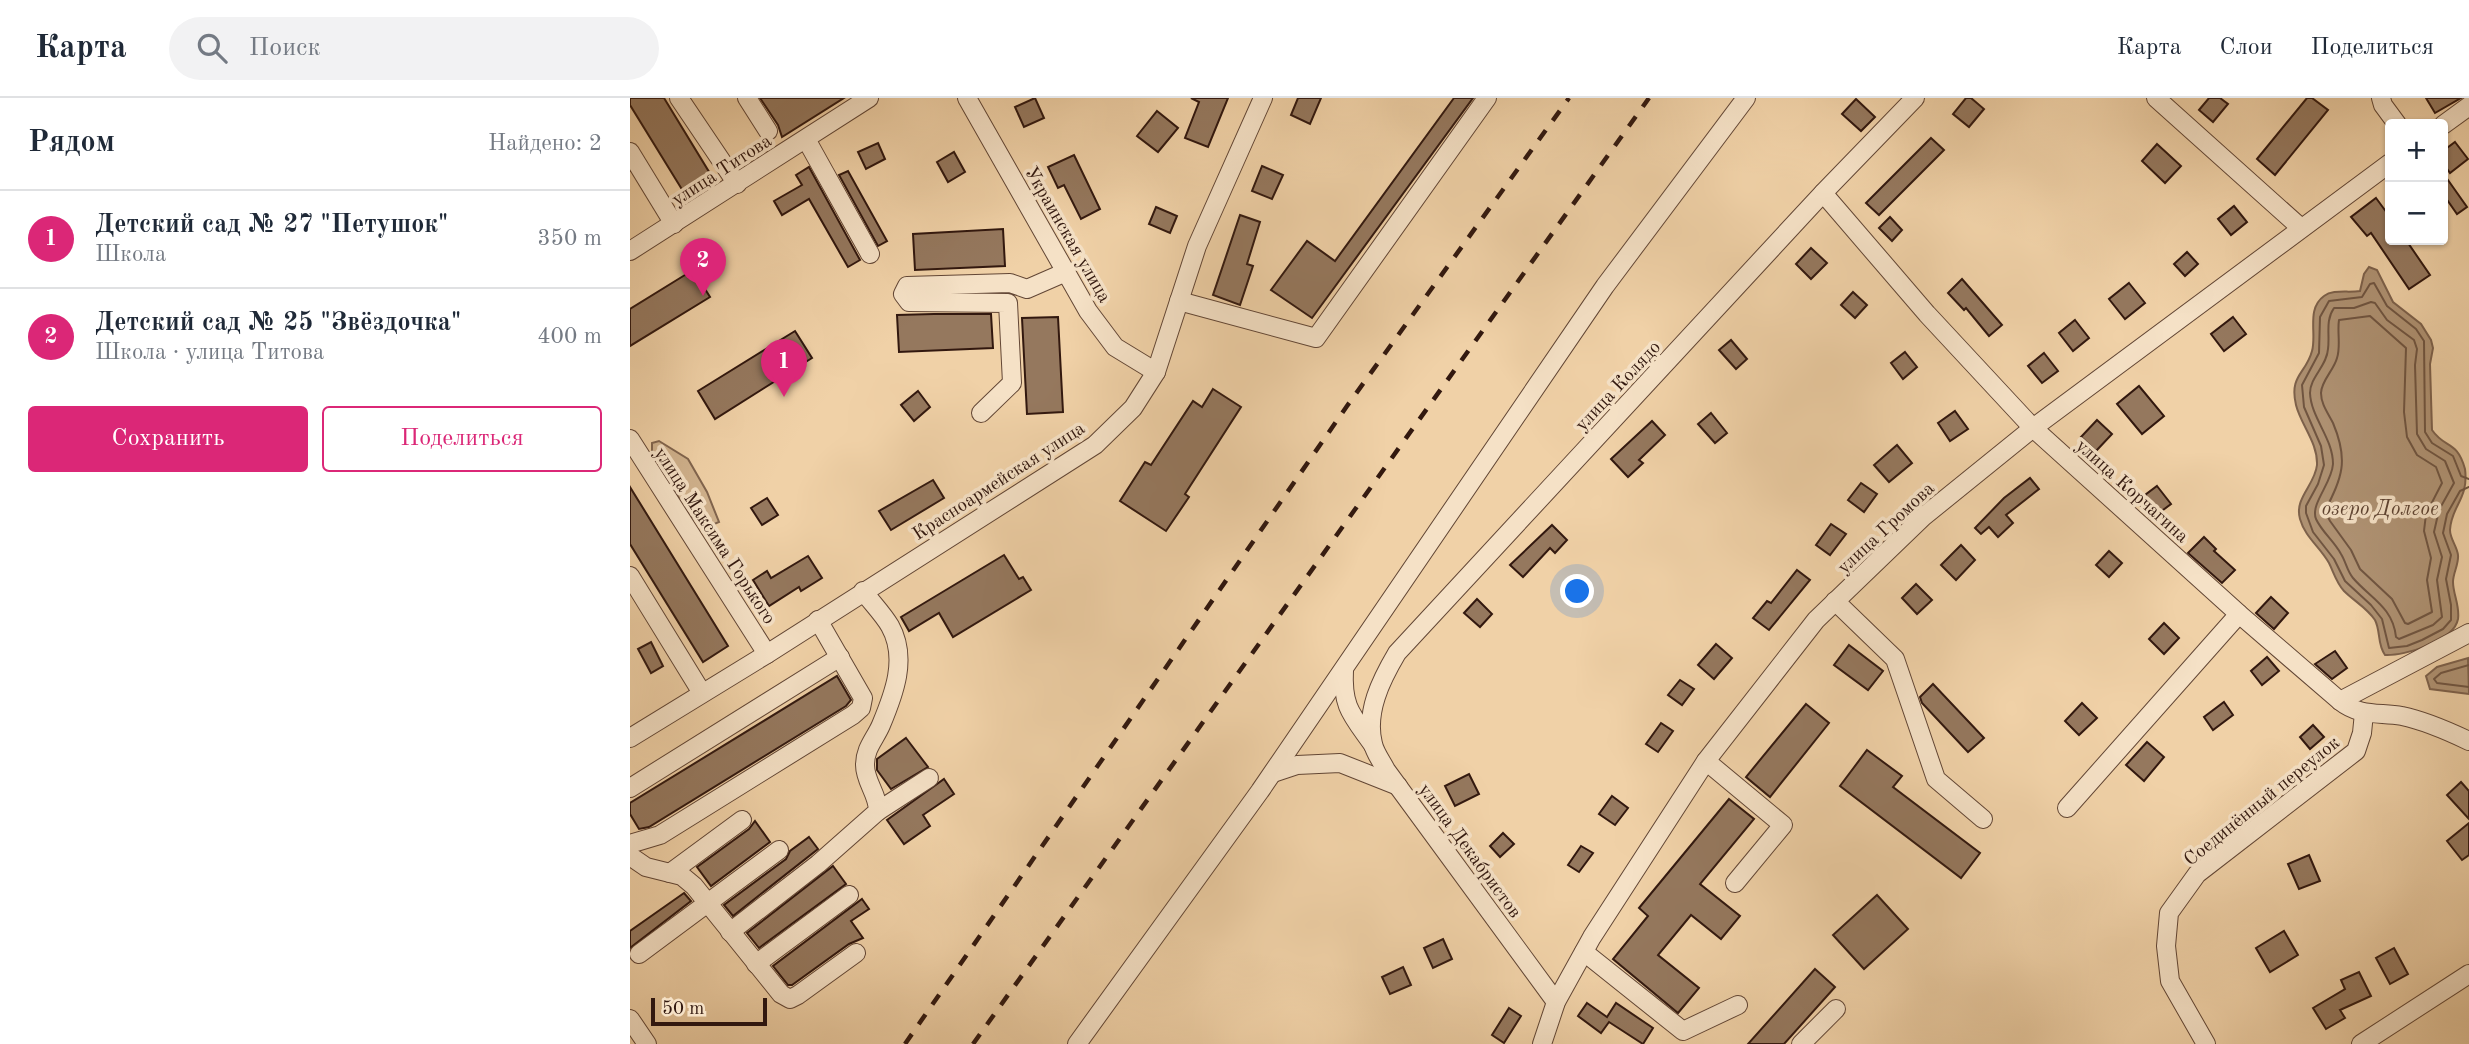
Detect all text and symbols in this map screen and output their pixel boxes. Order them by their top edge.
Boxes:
search box [169,17,659,80]
icon: search [193,29,231,67]
text: Карта [35,32,127,65]
text: Поиск [249,35,321,61]
text: Карта [2117,36,2182,60]
text: Слои [2220,36,2273,60]
text: Поделиться [2311,36,2434,60]
map controls [2385,119,2448,245]
button: + [2385,119,2448,182]
text: Рядом [28,128,115,158]
text: Найдено: 2 [488,132,602,155]
street label: улица Титова [669,132,776,210]
street label: Украинская улица [1020,164,1114,307]
button: − [2385,182,2448,245]
text: Детский сад № 27 "Петушок" [95,212,448,238]
text: 1 [44,227,58,250]
text: 350 m [537,227,602,250]
pin: 2 [680,238,726,296]
text: Школа [95,243,166,266]
text: Детский сад № 25 "Звёздочка" [95,310,461,336]
text: 2 [44,325,58,348]
text: 400 m [537,325,602,348]
street label: улица Колядо [1573,338,1665,435]
pin: 1 [761,339,807,397]
text: Школа · улица Титова [95,341,324,364]
button: Сохранить [28,406,308,472]
button: Поделиться [322,406,602,472]
street label: Красноармейская улица [910,419,1089,545]
street label: улица Корчагина [2071,437,2192,548]
street label: улица Максима Горького [650,444,778,628]
street label: улица Громова [1835,479,1939,578]
water label: озеро Долгое [2321,499,2439,520]
your location [1560,574,1594,608]
street label: Соединённый переулок [2181,733,2344,870]
street label: улица Декабристов [1414,781,1524,922]
scale bar [651,995,766,1027]
text: 50 m [662,1000,704,1019]

